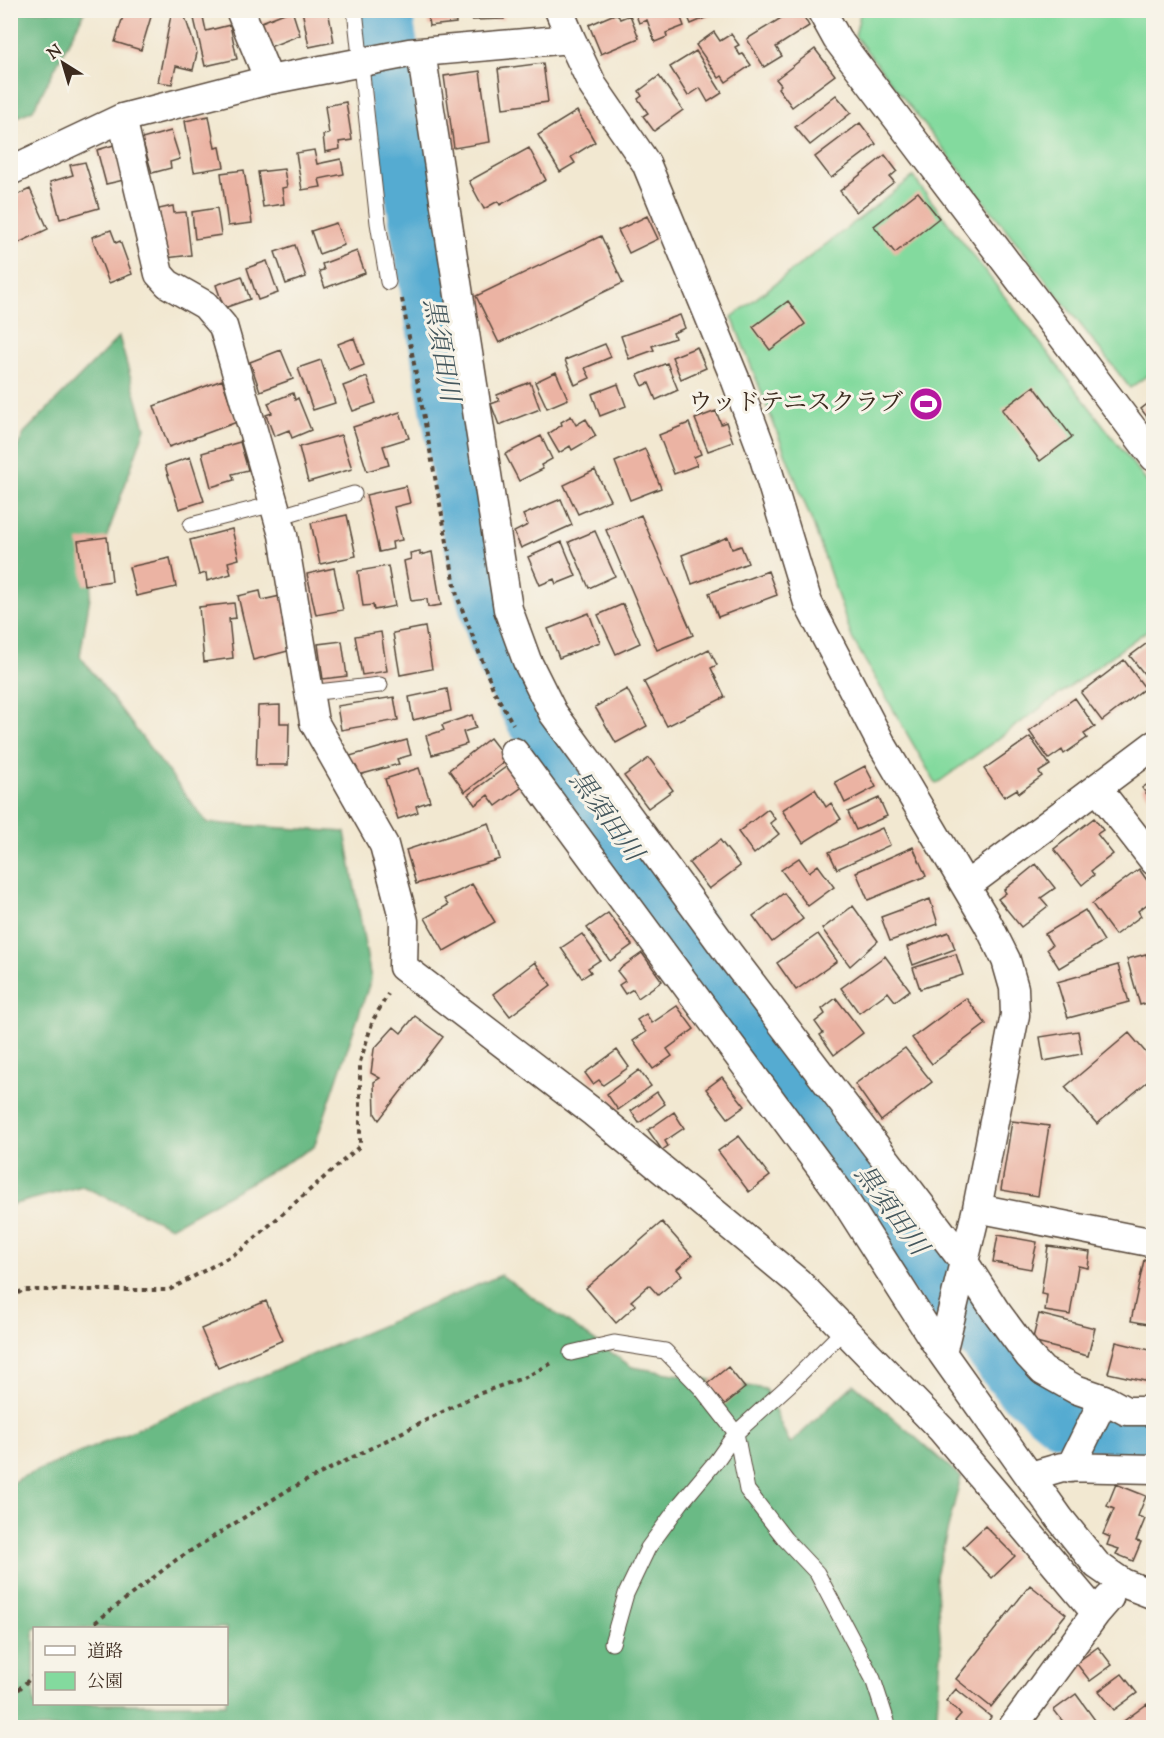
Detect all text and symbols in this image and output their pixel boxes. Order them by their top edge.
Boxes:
north arrow [33,33,93,93]
text: N [43,40,68,66]
water label: 黒須田川 [413,296,468,407]
sports icon: ウッドテニスクラブ [908,386,944,422]
place label: ウッドテニスクラブ [688,387,903,421]
water label: 黒須田川 [559,764,652,872]
water label: 黒須田川 [844,1158,937,1266]
legend [33,1627,228,1705]
text: 道路 [87,1640,123,1666]
text: 公園 [87,1670,123,1696]

